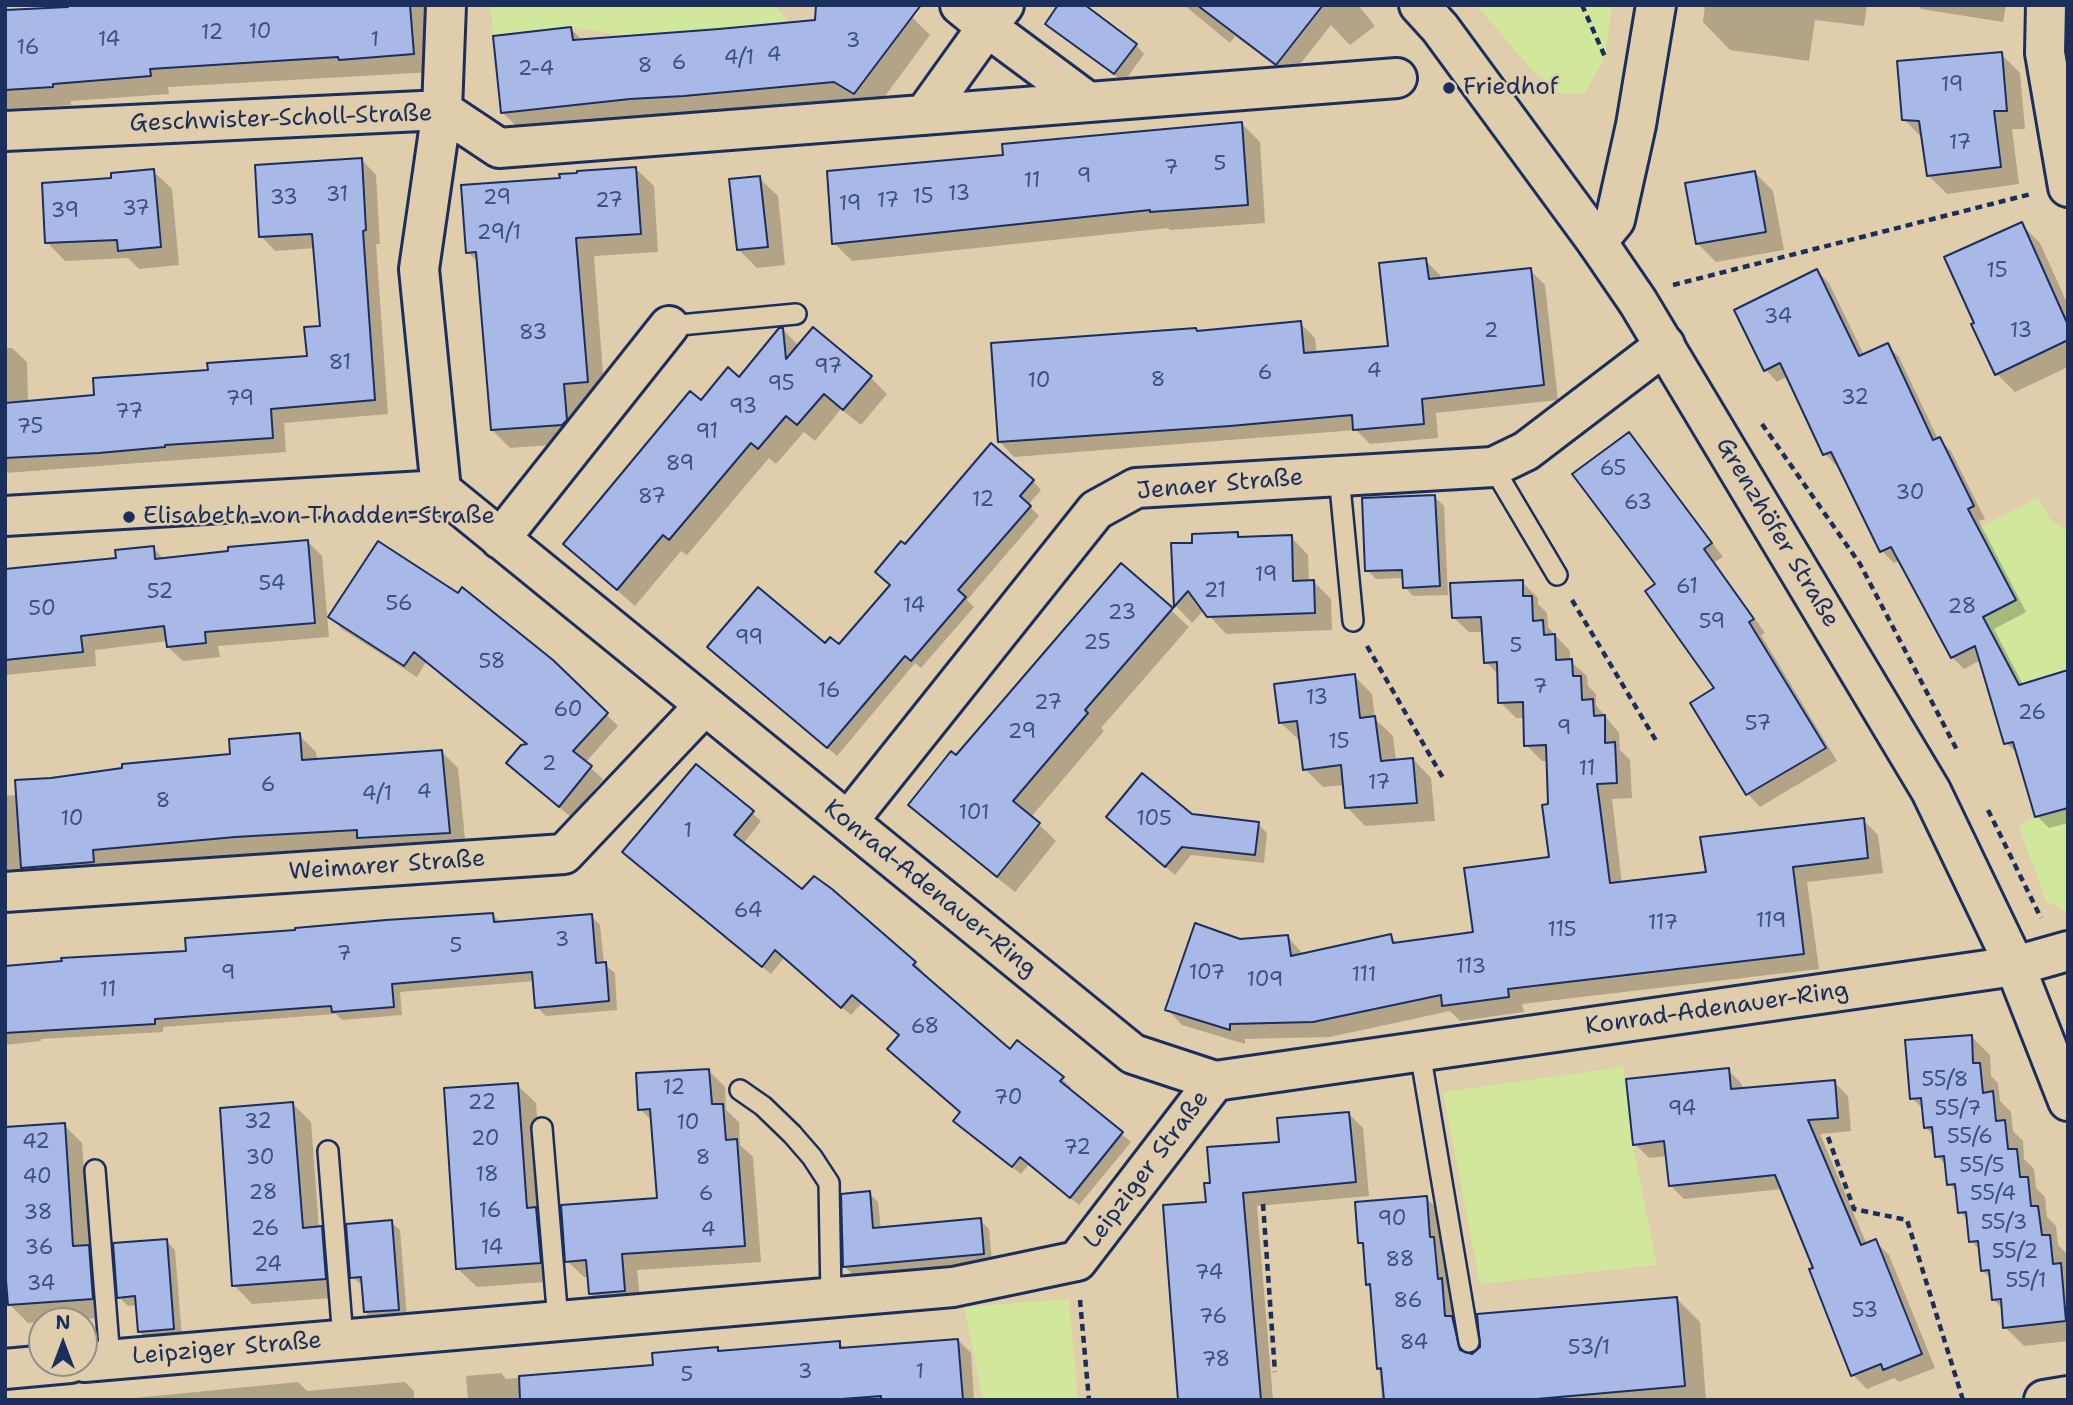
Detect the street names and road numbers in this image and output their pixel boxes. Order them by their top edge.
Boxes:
street label: Geschwister-Scholl-Straße [129,99,433,139]
street label: Grenzhöfer Straße [1709,433,1845,633]
street label: Jenaer Straße [1136,463,1304,507]
street label: Konrad-Adenauer-Ring [818,794,1042,984]
street label: Weimarer Straße [288,845,486,887]
street label: Konrad-Adenauer-Ring [1583,976,1851,1042]
street label: Leipziger Straße [1078,1085,1216,1255]
street label: Leipziger Straße [131,1326,323,1372]

